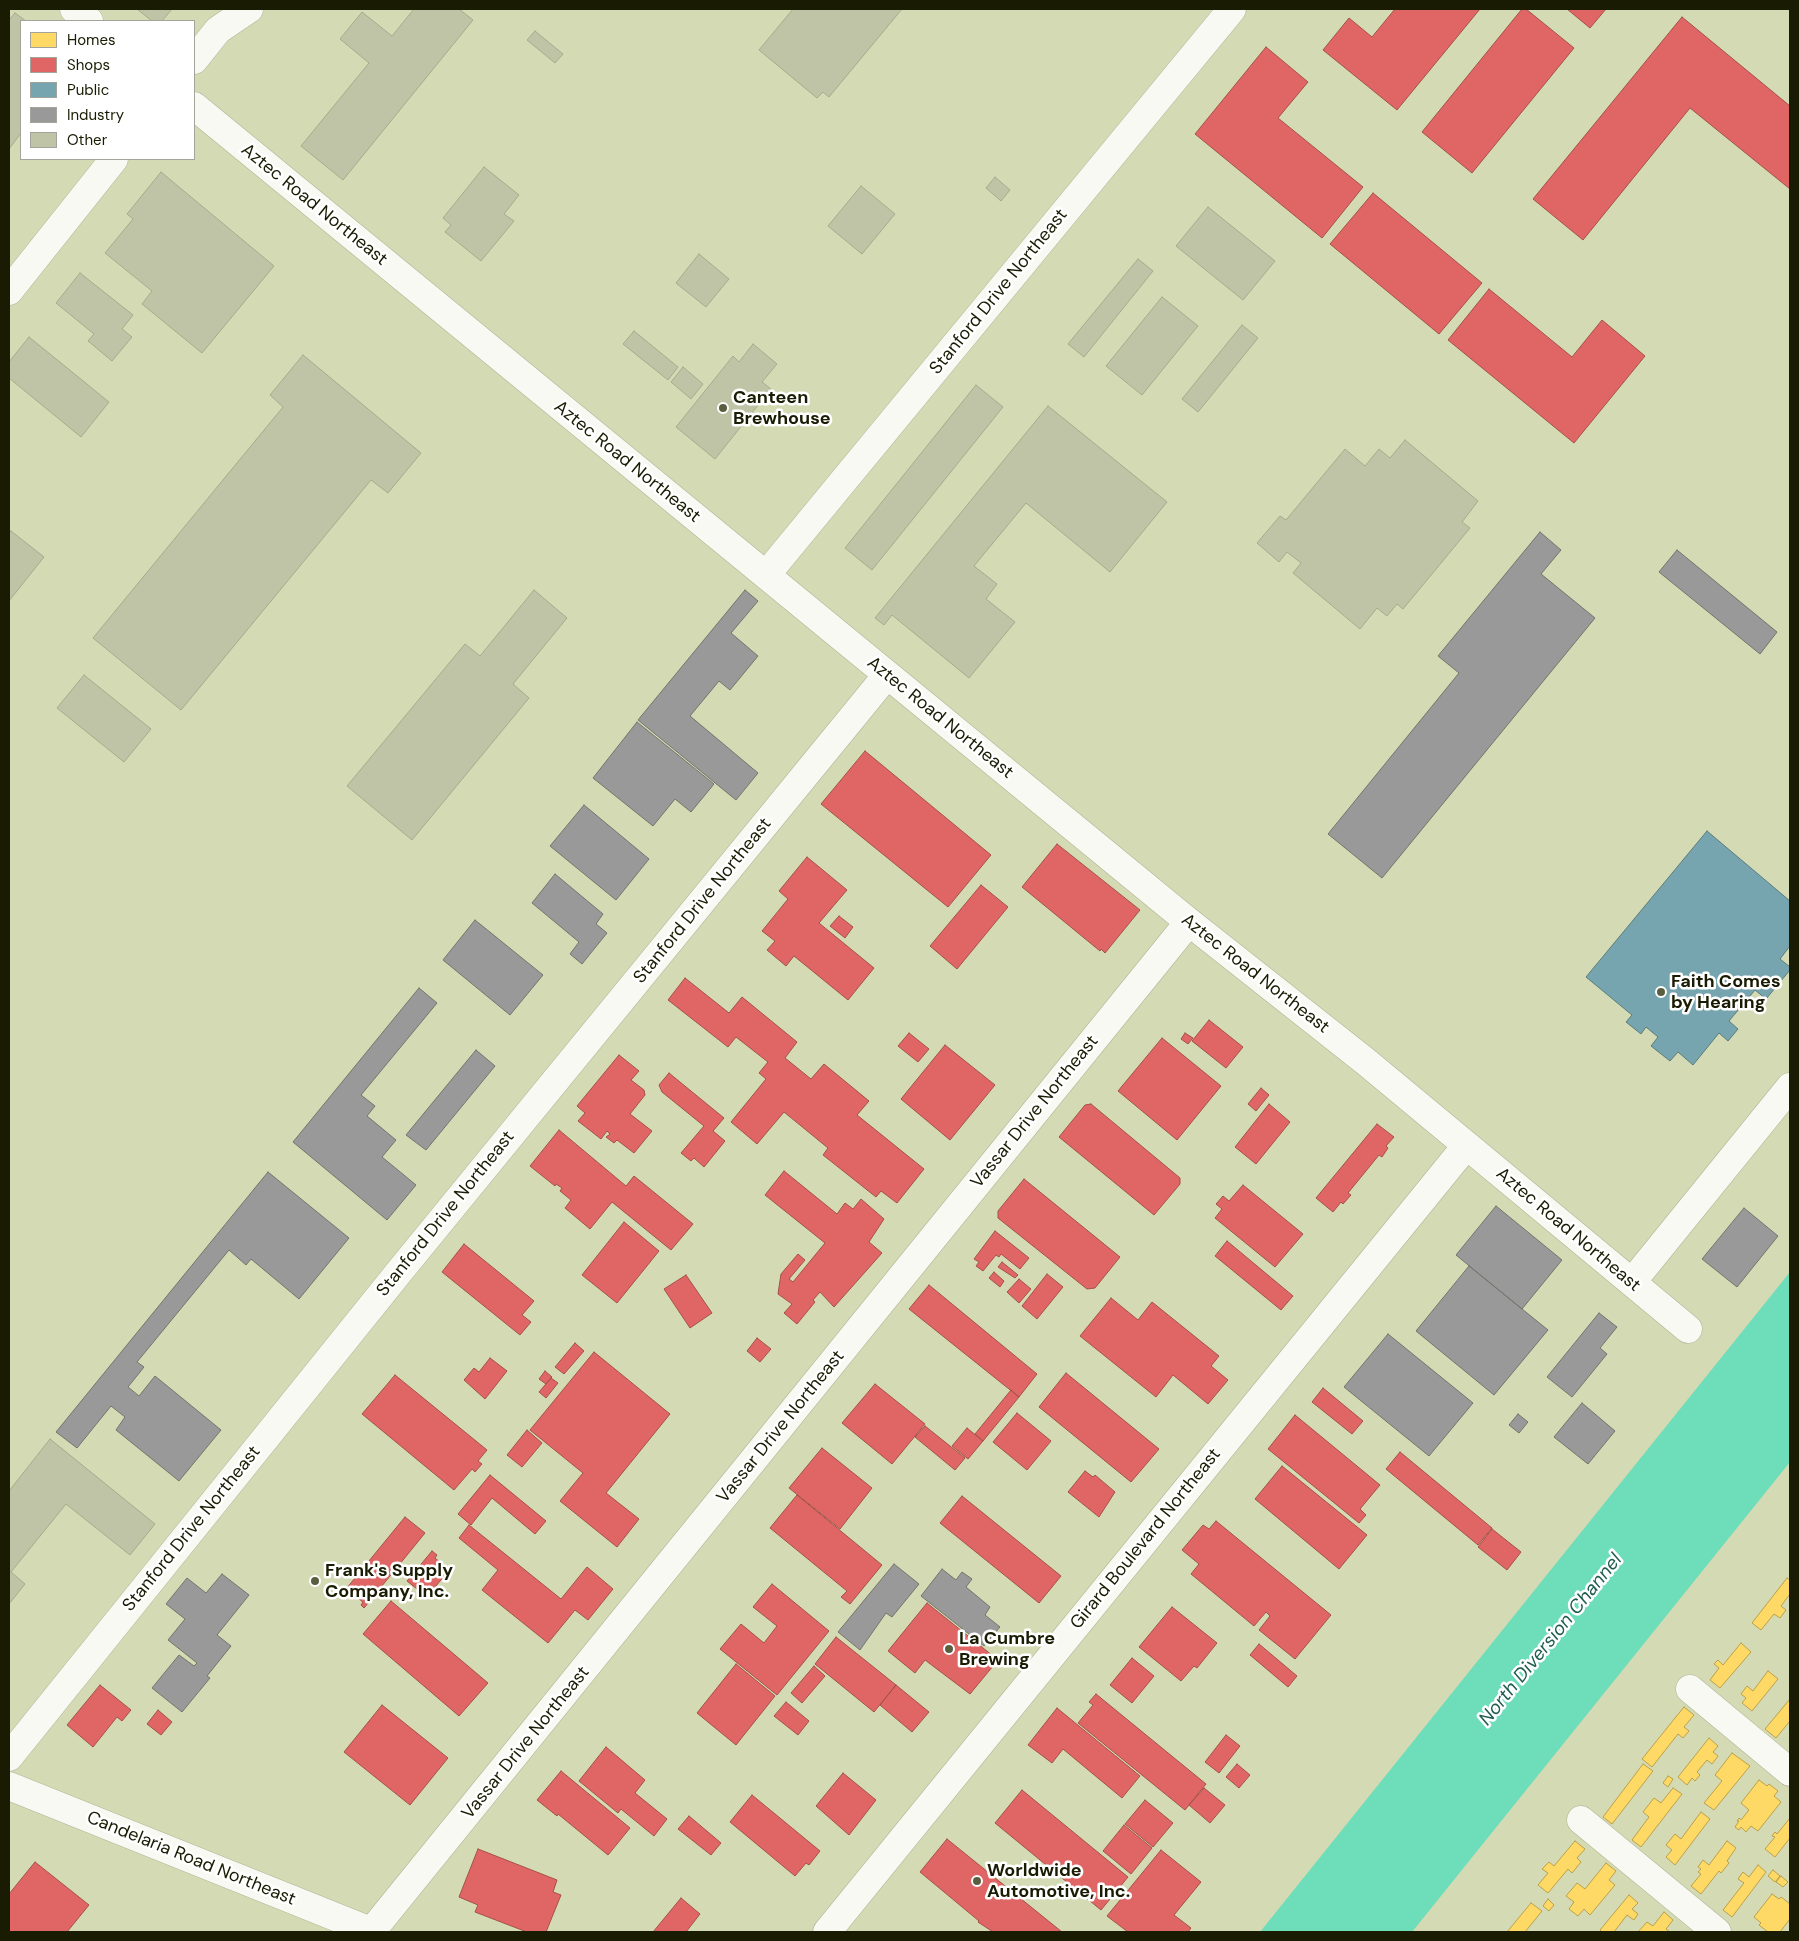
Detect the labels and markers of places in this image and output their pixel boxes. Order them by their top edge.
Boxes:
place label: Canteen Brewhouse [733,387,831,429]
marker: Canteen Brewhouse [717,402,729,414]
place label: Faith Comes by Hearing [1671,971,1780,1014]
marker: Faith Comes by Hearing [1655,986,1667,998]
place label: Frank's Supply Company, Inc. [325,1560,453,1602]
marker: Frank's Supply Company, Inc. [309,1575,321,1587]
place label: La Cumbre Brewing [959,1628,1055,1670]
marker: La Cumbre Brewing [943,1643,955,1655]
place label: Worldwide Automotive, Inc. [987,1860,1130,1902]
marker: Worldwide Automotive, Inc. [971,1875,983,1887]

